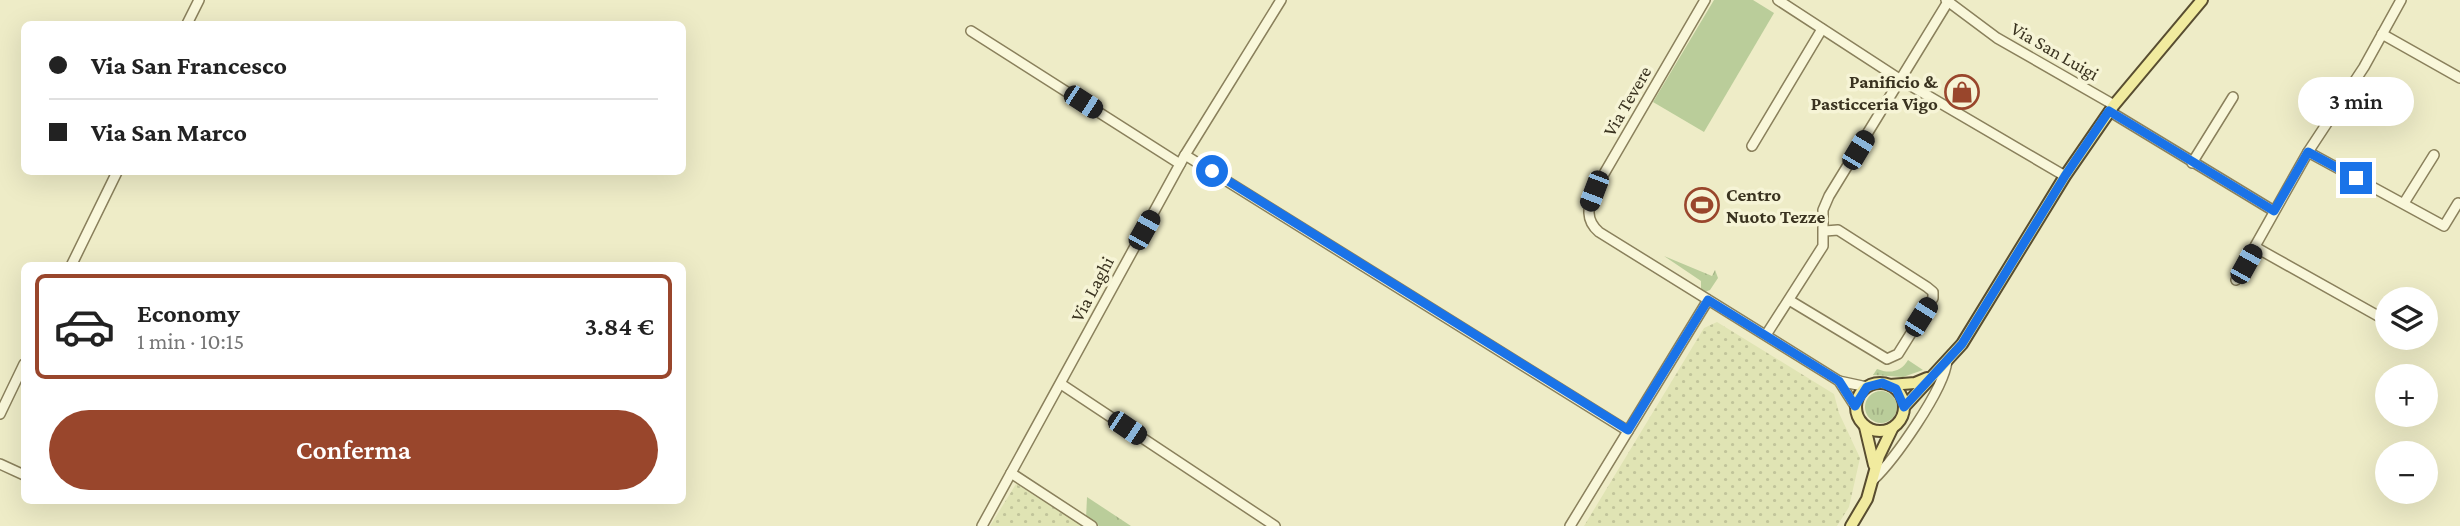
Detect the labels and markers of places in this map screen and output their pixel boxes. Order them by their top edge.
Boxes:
place label: Panificio & Pasticceria Vigo [1811,71,1939,114]
shop icon: Panificio & Pasticceria Vigo [1943,73,1981,111]
place label: Centro Nuoto Tezze [1726,184,1826,227]
sports icon: Centro Nuoto Tezze [1683,186,1721,224]

